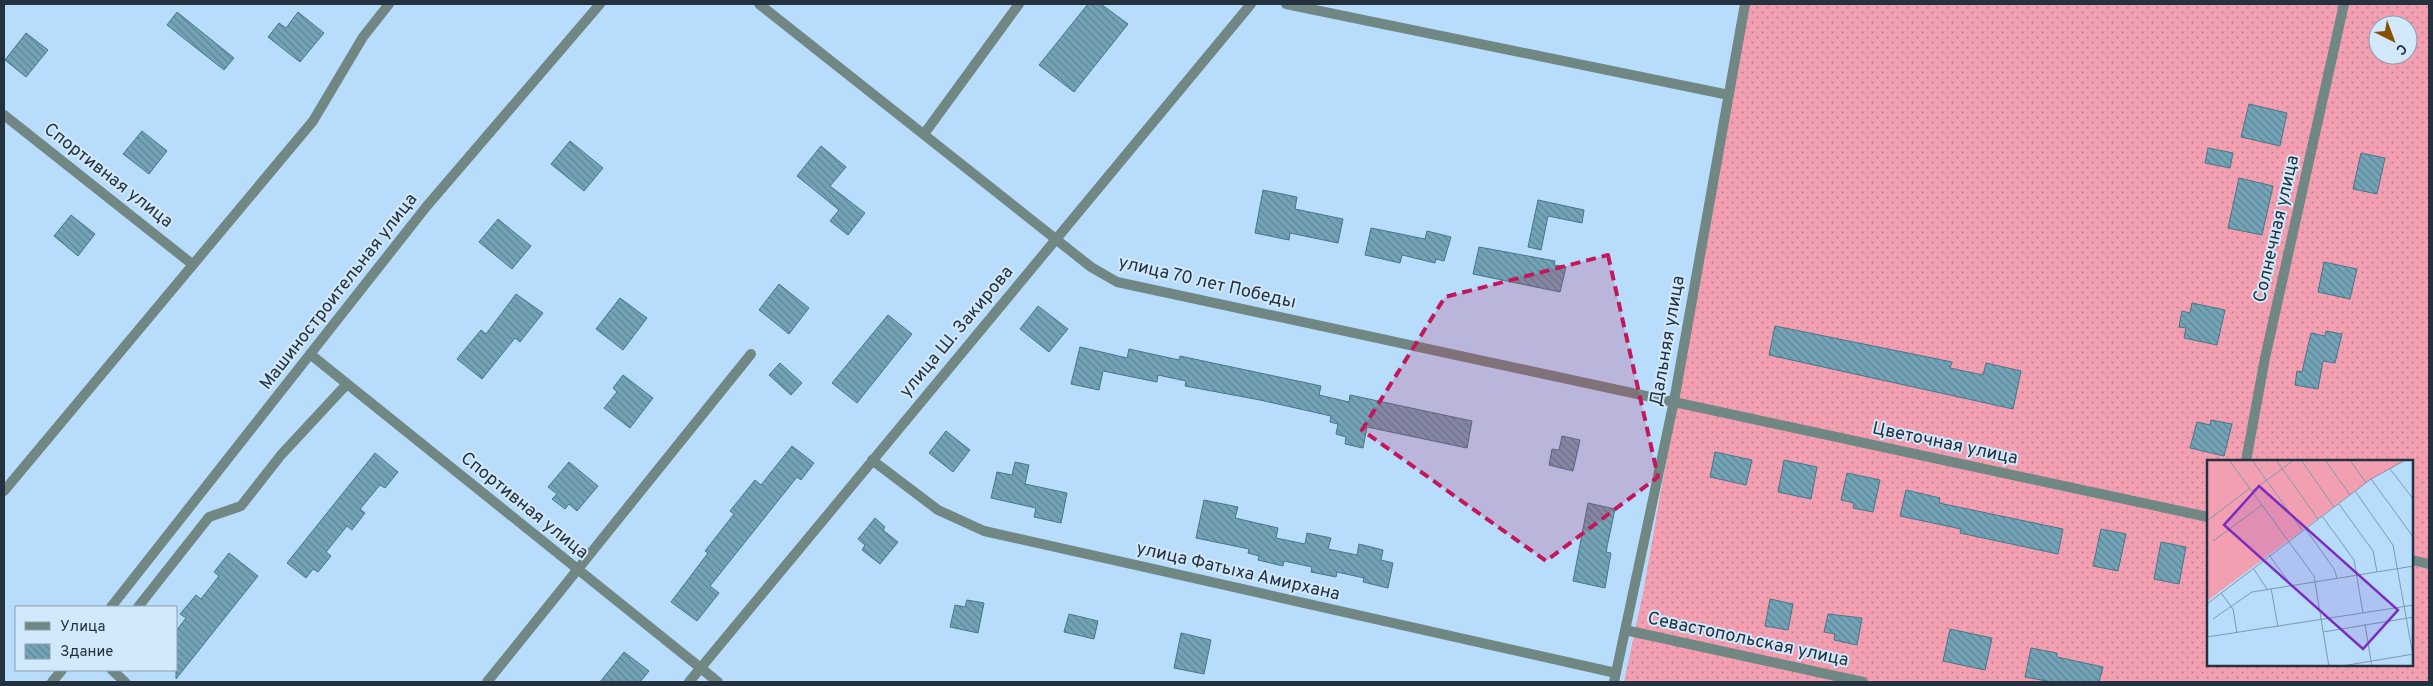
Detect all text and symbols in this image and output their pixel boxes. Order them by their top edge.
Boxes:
north arrow [2368,15,2418,65]
text: С [2392,39,2410,58]
street label: Спортивная улица [39,118,177,234]
street label: Солнечная улица [2249,153,2305,305]
street label: Машиностроительная улица [255,189,423,395]
street label: улица 70 лет Победы [1116,251,1298,315]
street label: улица Ш. Закирова [895,261,1019,403]
street label: Дальняя улица [1645,274,1691,408]
street label: Цветочная улица [1870,417,2020,471]
street label: Спортивная улица [455,447,593,565]
inset map [2207,460,2413,666]
street label: улица Фатыха Амирхана [1134,537,1342,607]
legend [15,606,178,671]
street label: Севастопольская улица [1645,607,1851,673]
text: Улица [60,618,105,637]
text: Здание [60,643,113,662]

